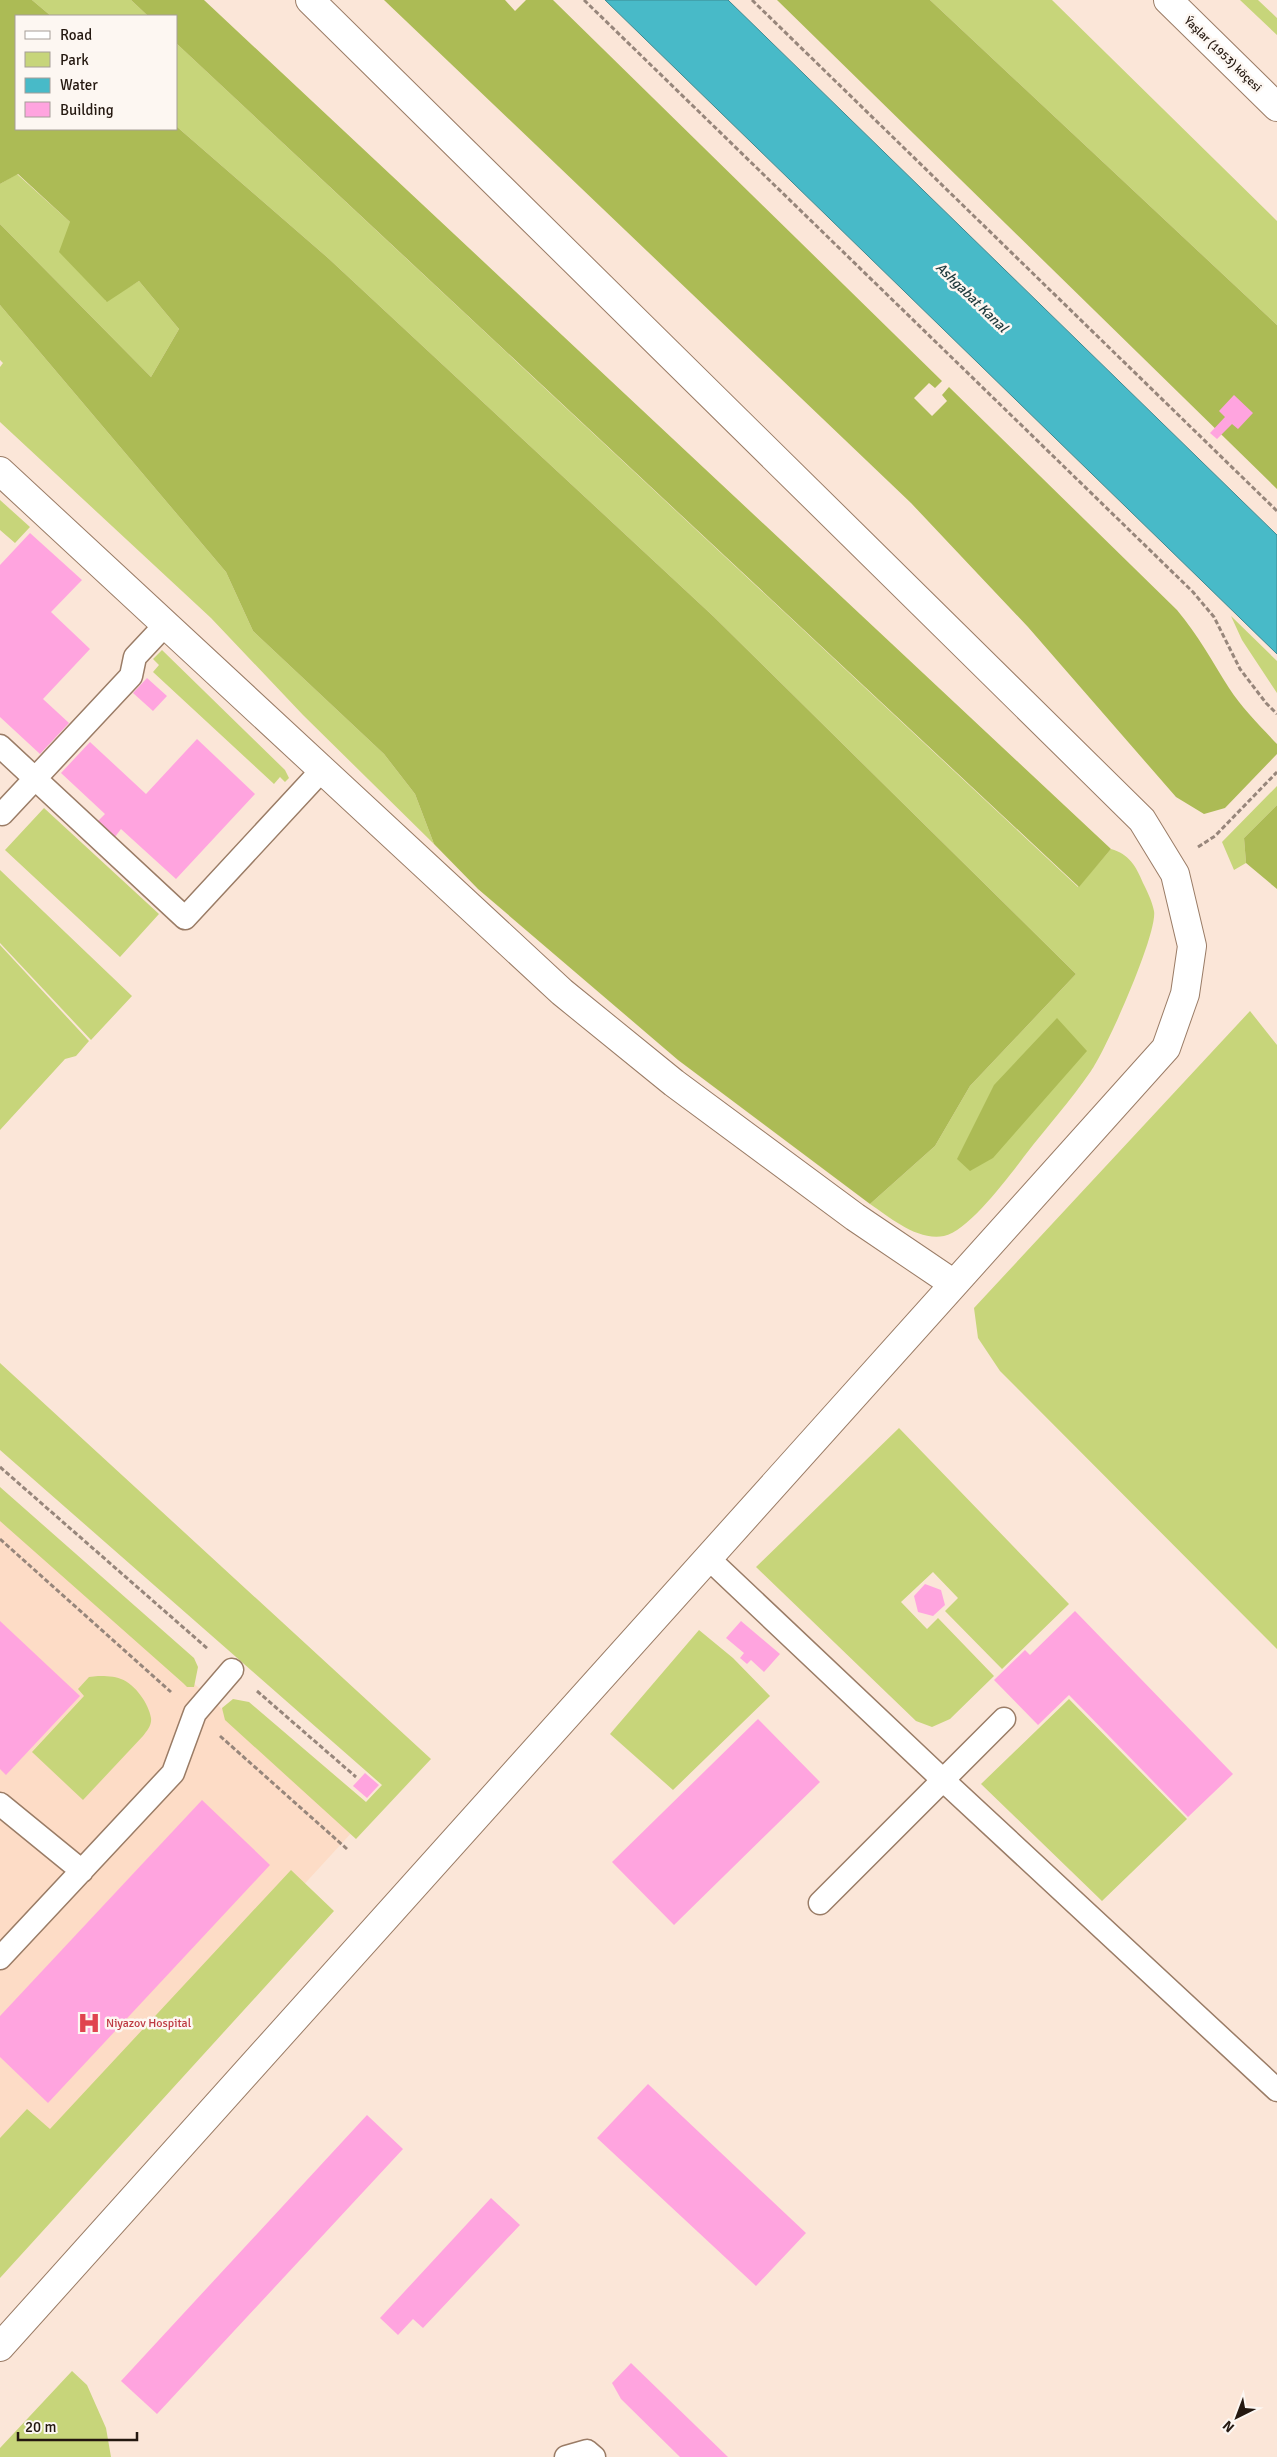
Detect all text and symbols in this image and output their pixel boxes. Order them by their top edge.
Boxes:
street label: Ýaşlar (1953) köçesi [1181,13,1265,95]
legend [15,15,178,130]
text: Road [60,26,92,44]
text: Park [60,51,89,69]
text: Water [60,76,98,94]
text: Building [60,101,114,119]
water label: Ashgabat Kanal [932,259,1012,337]
hospital icon: Niyazov Hospital [76,2010,102,2036]
place label: Niyazov Hospital [106,2016,192,2031]
north arrow [1212,2392,1262,2442]
scale bar [18,2410,136,2442]
text: N [1219,2417,1238,2436]
text: 20 m [25,2418,56,2436]

